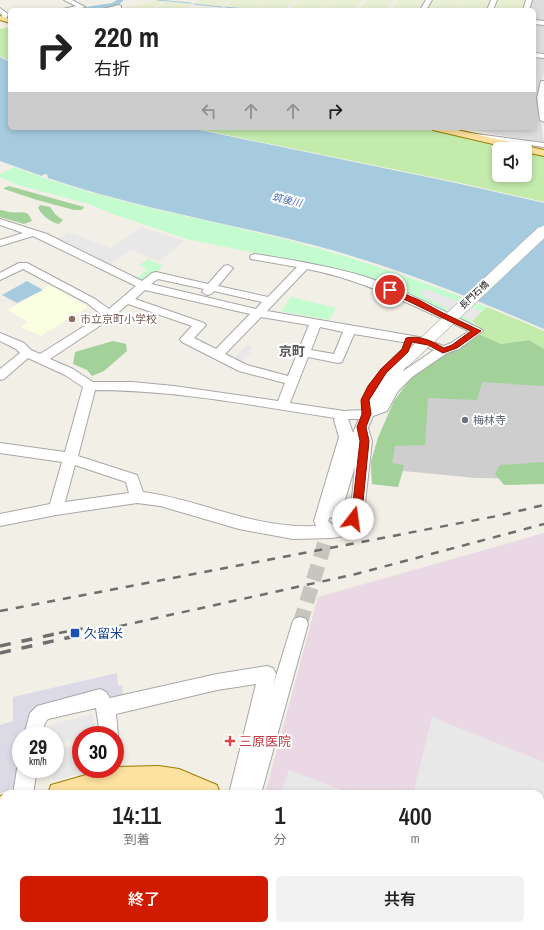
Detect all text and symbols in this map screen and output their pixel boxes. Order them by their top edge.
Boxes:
text: 220 m [94,18,159,56]
icon: right [28,24,80,76]
text: 右折 [94,56,130,81]
icon: left [198,100,220,122]
icon: ahead [240,100,262,122]
icon: ahead [282,100,304,122]
icon: right [324,100,346,122]
map controls [492,142,532,182]
button: sound [492,142,532,182]
water label: 筑後川 [271,190,304,210]
pin [373,273,407,307]
street label: 長門石橋 [457,278,491,312]
icon: arrive [379,279,401,301]
place label: 市立京町小学校 [80,312,157,326]
marker: 市立京町小学校 [67,314,77,324]
district label: 京町 [279,343,305,360]
place label: 梅林寺 [473,413,506,427]
marker: 梅林寺 [460,415,470,425]
position arrow [332,498,374,540]
place label: 久留米 [84,625,123,642]
marker: 久留米 [69,627,81,639]
speed limit sign: 30 [72,726,124,778]
text: 29 [29,733,47,760]
place label: 三原医院 [239,733,291,750]
marker: 三原医院 [224,735,236,747]
text: km/h [29,755,47,768]
text: 14:11 [112,799,161,831]
text: 1 [274,799,285,831]
text: 400 [399,800,432,832]
text: m [411,830,420,847]
text: 到着 [124,831,150,848]
text: 分 [273,831,286,848]
button: 終了 [20,876,268,922]
button: 共有 [276,876,524,922]

